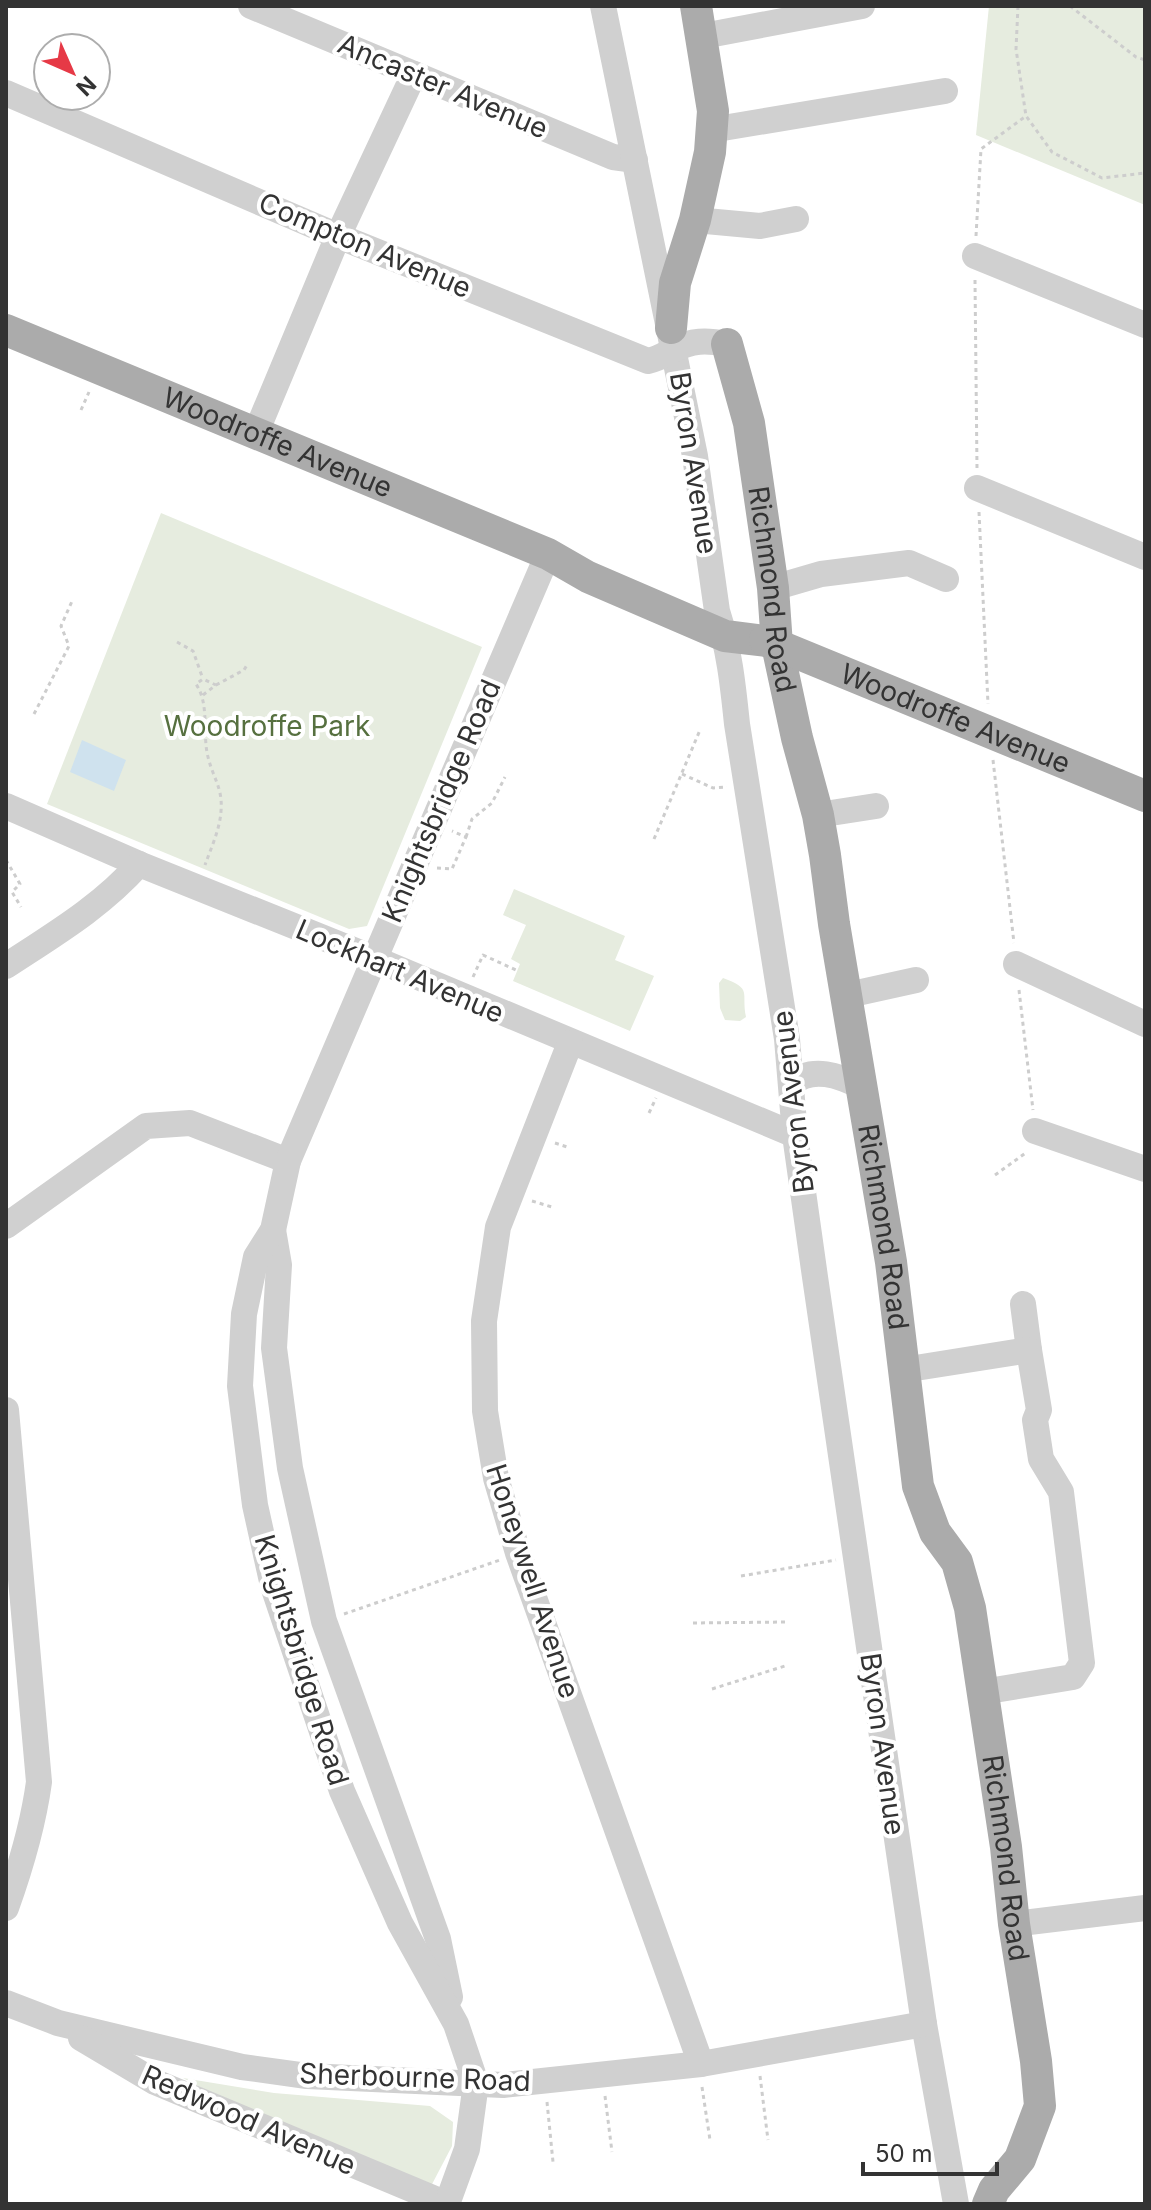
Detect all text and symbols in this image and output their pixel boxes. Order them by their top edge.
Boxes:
street label: Ancaster Avenue [333,26,553,146]
north arrow [32,32,112,112]
text: N [71,71,101,101]
street label: Compton Avenue [254,185,476,305]
street label: Byron Avenue [663,370,725,556]
street label: Woodroffe Avenue [158,380,398,505]
street label: Richmond Road [741,484,804,696]
street label: Woodroffe Avenue [836,656,1075,781]
street label: Knightsbridge Road [374,674,508,928]
park label: Woodroffe Park [164,709,370,743]
street label: Lockhart Avenue [291,912,509,1030]
street label: Byron Avenue [765,1009,821,1195]
street label: Richmond Road [851,1121,916,1332]
street label: Honeywell Avenue [479,1460,587,1702]
street label: Knightsbridge Road [248,1530,356,1790]
street label: Byron Avenue [853,1651,913,1837]
street label: Richmond Road [975,1752,1037,1964]
street label: Sherbourne Road [299,2056,531,2098]
street label: Redwood Avenue [137,2058,361,2182]
scale bar [863,2126,997,2176]
text: 50 m [875,2139,933,2168]

